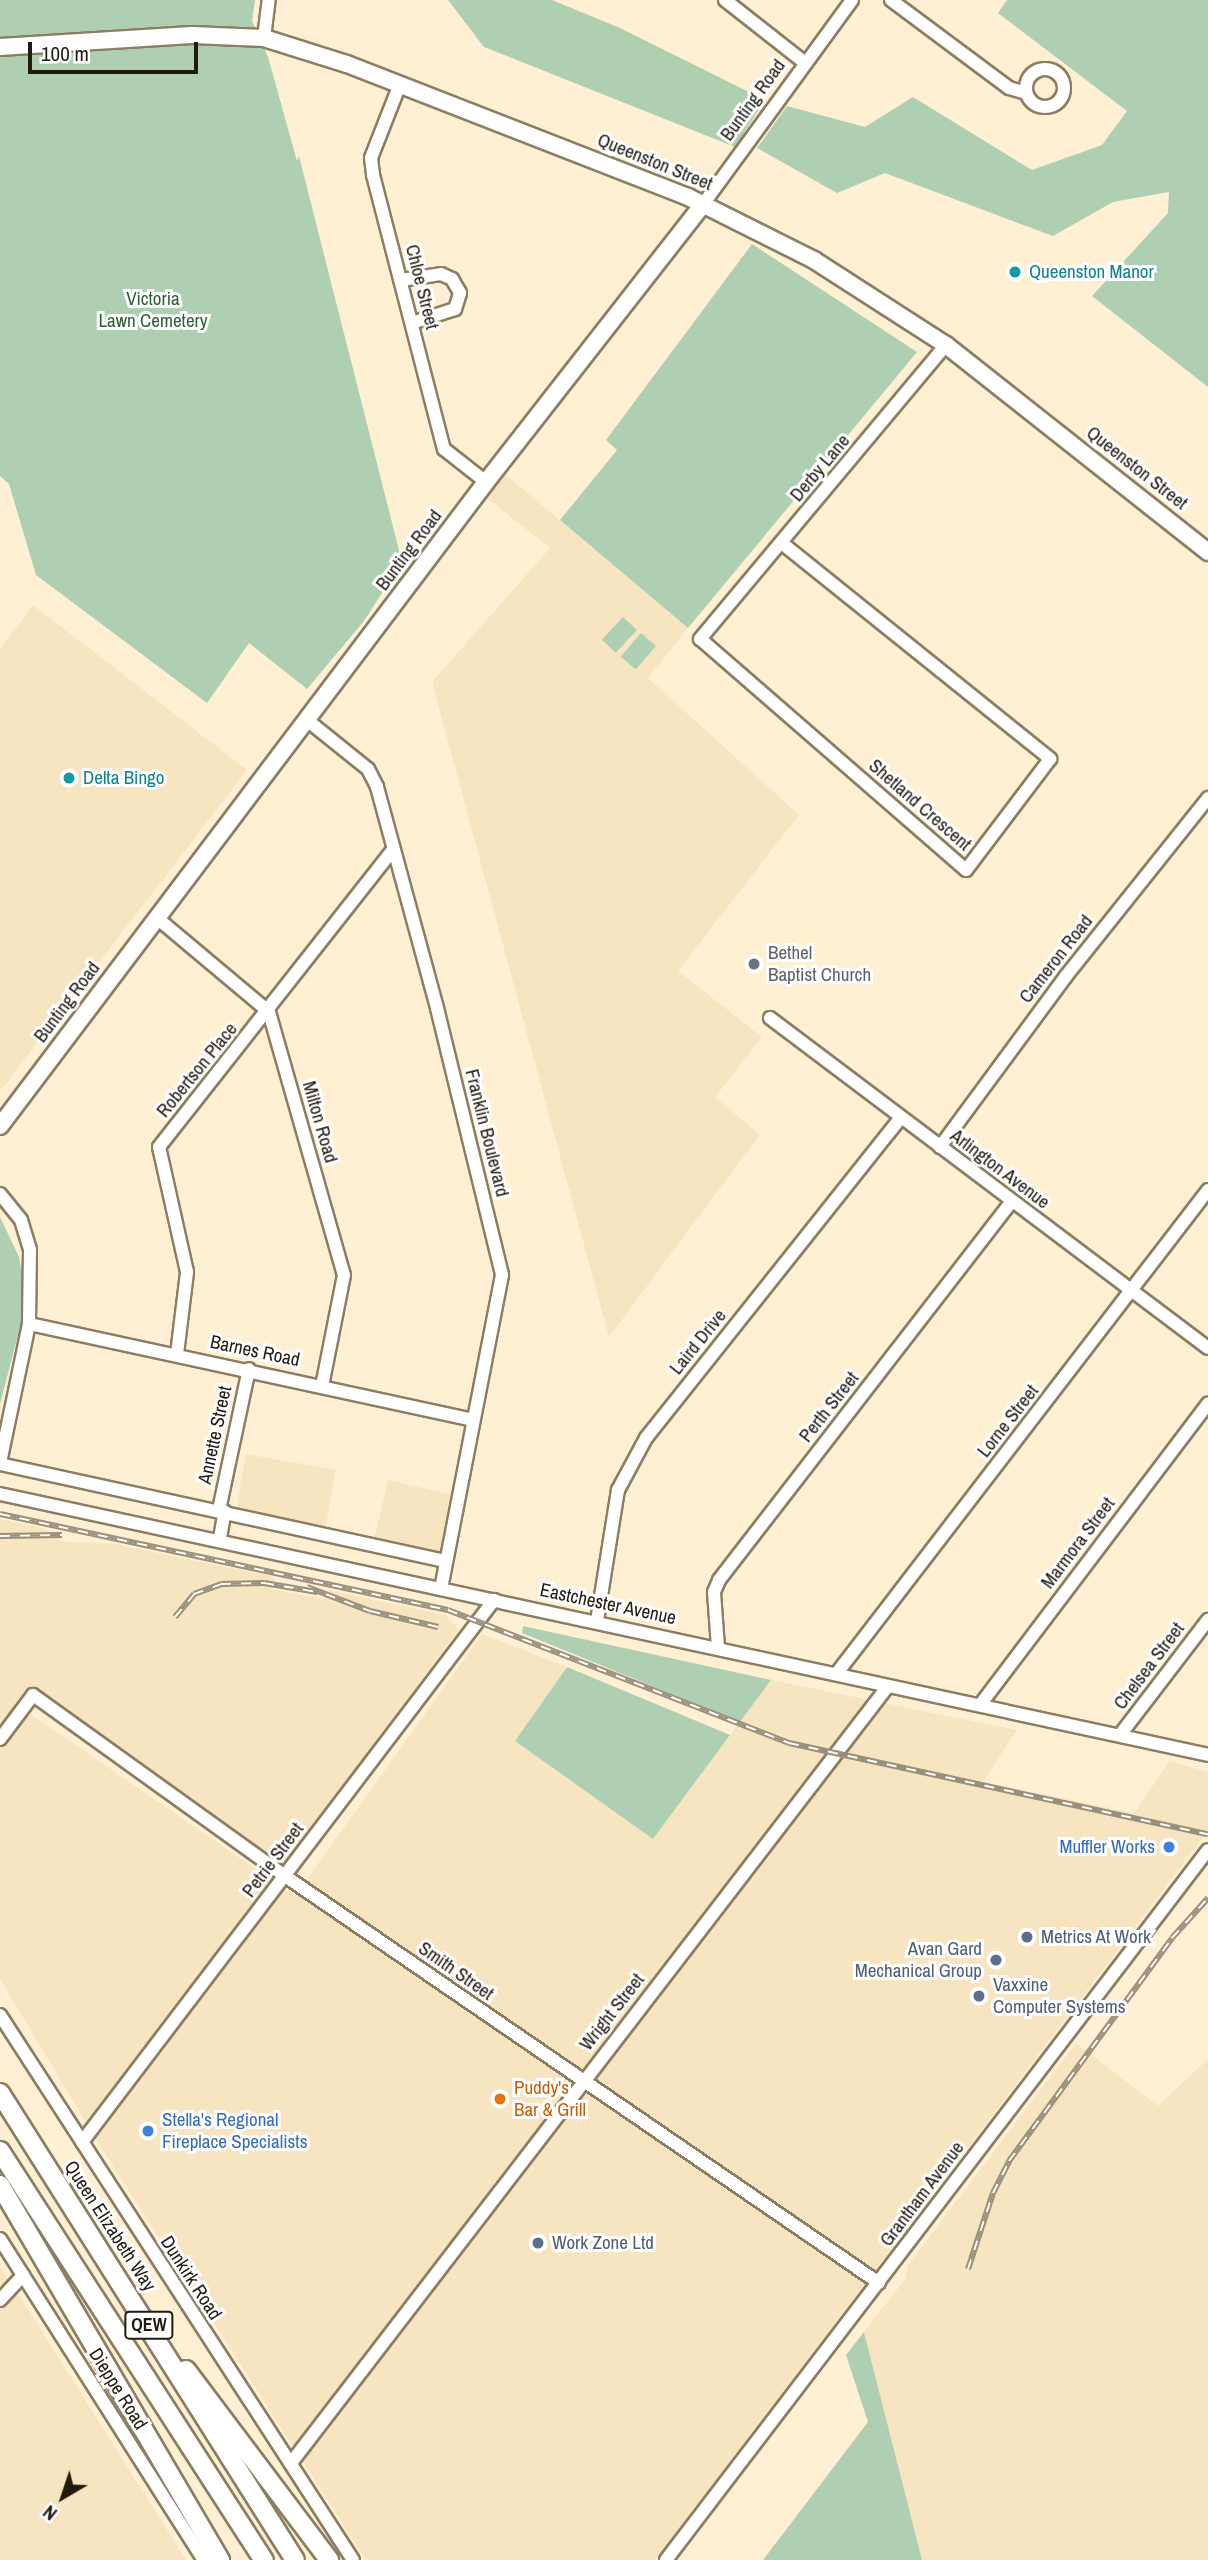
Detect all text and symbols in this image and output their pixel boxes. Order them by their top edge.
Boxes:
scale bar [32,28,201,72]
text: 100 m [41,39,89,68]
street label: Bunting Road [716,55,790,145]
street label: Queenston Street [594,129,716,195]
street label: Chloe Street [400,242,444,332]
place label: Queenston Manor [1029,261,1154,283]
marker: Queenston Manor [1007,264,1023,280]
park label: Victoria Lawn Cemetery [98,288,208,332]
street label: Queenston Street [1082,421,1192,515]
street label: Derby Lane [785,430,855,506]
street label: Bunting Road [371,505,447,595]
street label: Shetland Crescent [864,754,976,856]
place label: Delta Bingo [83,767,164,789]
marker: Delta Bingo [61,770,77,786]
street label: Cameron Road [1014,910,1098,1008]
place label: Bethel Baptist Church [768,942,871,986]
marker: Bethel Baptist Church [746,956,762,972]
street label: Bunting Road [29,957,105,1047]
street label: Robertson Place [152,1018,242,1122]
street label: Franklin Boulevard [460,1067,514,1199]
street label: Milton Road [297,1078,343,1166]
street label: Arlington Avenue [946,1124,1054,1214]
street label: Laird Drive [665,1305,731,1379]
street label: Barnes Road [208,1330,302,1372]
street label: Perth Street [794,1367,864,1447]
street label: Lorne Street [973,1380,1043,1462]
street label: Annette Street [193,1384,237,1486]
street label: Marmora Street [1036,1493,1120,1593]
street label: Eastchester Avenue [538,1578,678,1630]
street label: Chelsea Street [1109,1618,1189,1714]
street label: Petrie Street [238,1818,308,1902]
place label: Muffler Works [1059,1836,1155,1858]
marker: Muffler Works [1161,1839,1177,1855]
place label: Metrics At Work [1041,1926,1152,1948]
marker: Metrics At Work [1019,1929,1035,1945]
street label: Smith Street [414,1937,498,2005]
place label: Avan Gard Mechanical Group [855,1938,982,1982]
marker: Avan Gard Mechanical Group [988,1952,1004,1968]
street label: Wright Street [575,1969,649,2055]
place label: Vaxxine Computer Systems [993,1974,1125,2018]
marker: Vaxxine Computer Systems [971,1988,987,2004]
place label: Puddy's Bar & Grill [514,2077,586,2121]
marker: Puddy's Bar & Grill [492,2091,508,2107]
place label: Stella's Regional Fireplace Specialists [162,2109,307,2153]
marker: Stella's Regional Fireplace Specialists [140,2123,156,2139]
street label: Grantham Avenue [875,2137,969,2251]
street label: Queen Elizabeth Way [59,2156,161,2296]
street label: Dunkirk Road [156,2232,226,2324]
place label: Work Zone Ltd [552,2232,654,2254]
marker: Work Zone Ltd [530,2235,546,2251]
road number: QEW [123,2311,175,2340]
street label: Dieppe Road [84,2344,152,2434]
north arrow [28,2462,98,2532]
text: N [37,2500,62,2527]

